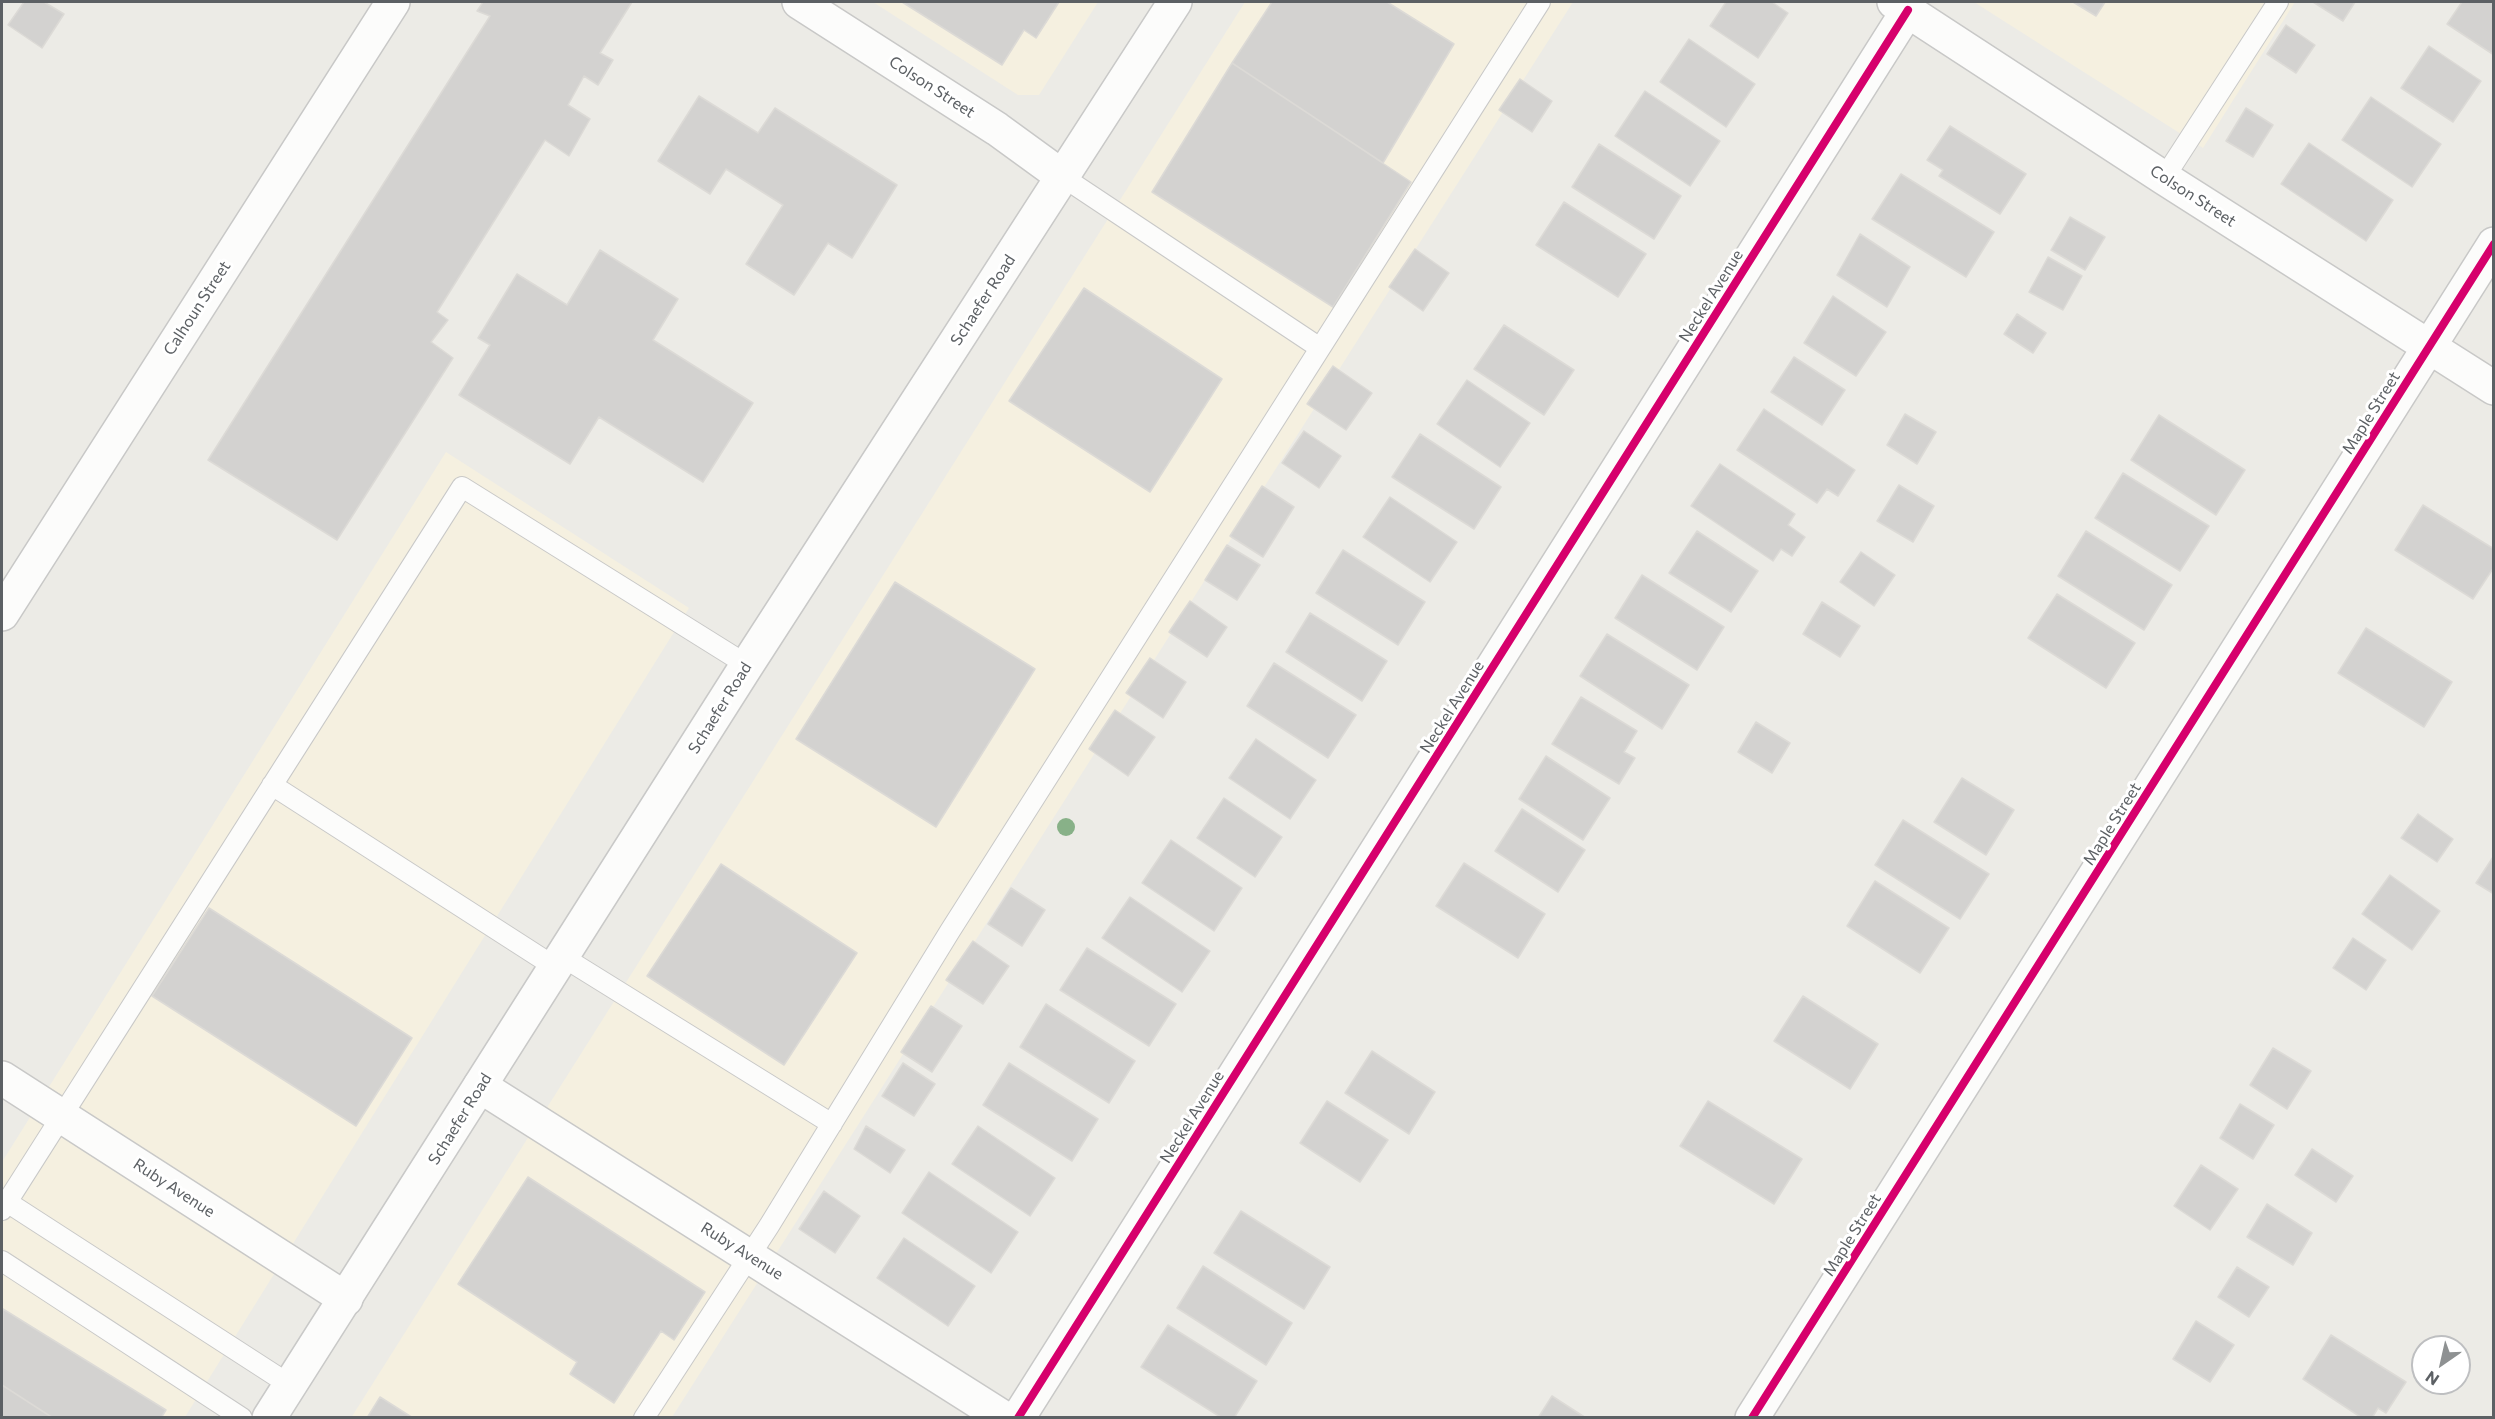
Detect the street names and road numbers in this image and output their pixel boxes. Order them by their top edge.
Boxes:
street label: Colson Street [885,52,979,122]
street label: Colson Street [2146,161,2240,231]
street label: Neckel Avenue [1675,246,1747,346]
street label: Schaefer Road [947,251,1019,349]
street label: Calhoun Street [159,257,235,359]
street label: Maple Street [2338,368,2404,458]
street label: Neckel Avenue [1416,657,1488,757]
street label: Schaefer Road [684,659,756,757]
street label: Maple Street [2079,779,2145,869]
street label: Neckel Avenue [1156,1067,1228,1167]
street label: Schaefer Road [424,1070,496,1168]
street label: Ruby Avenue [130,1154,218,1222]
street label: Maple Street [1819,1190,1885,1280]
street label: Ruby Avenue [697,1218,787,1284]

